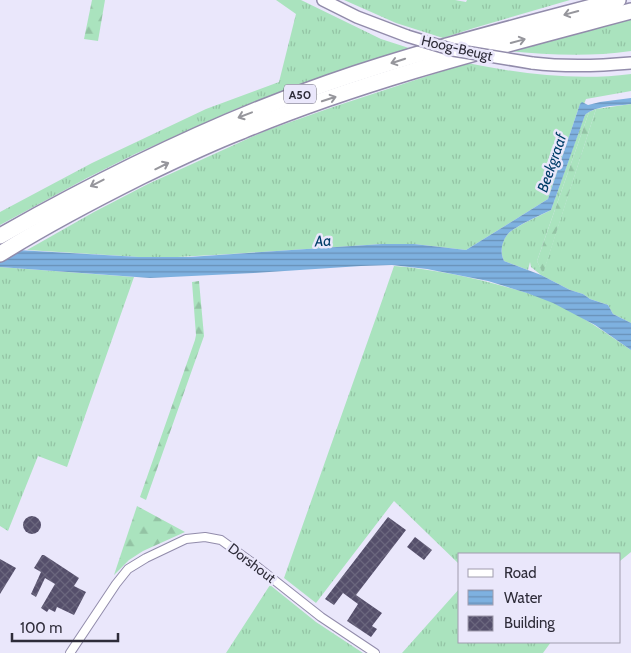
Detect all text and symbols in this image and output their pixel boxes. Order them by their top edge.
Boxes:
one-way arrow [564,8,580,18]
street label: Hoog-Beugt [420,31,495,65]
one-way arrow [510,36,526,46]
one-way arrow [390,56,406,66]
road number: A50 [284,85,316,104]
one-way arrow [321,94,336,103]
one-way arrow [237,111,252,120]
water label: Beekgraaf [534,130,571,195]
one-way arrow [155,161,170,171]
one-way arrow [90,179,105,188]
water label: Aa [313,231,332,251]
street label: Dorshout [224,539,280,587]
legend [458,553,621,643]
text: Road [504,564,537,582]
text: Water [504,589,542,607]
scale bar [12,610,119,642]
text: Building [504,614,555,632]
text: 100 m [20,619,62,637]

